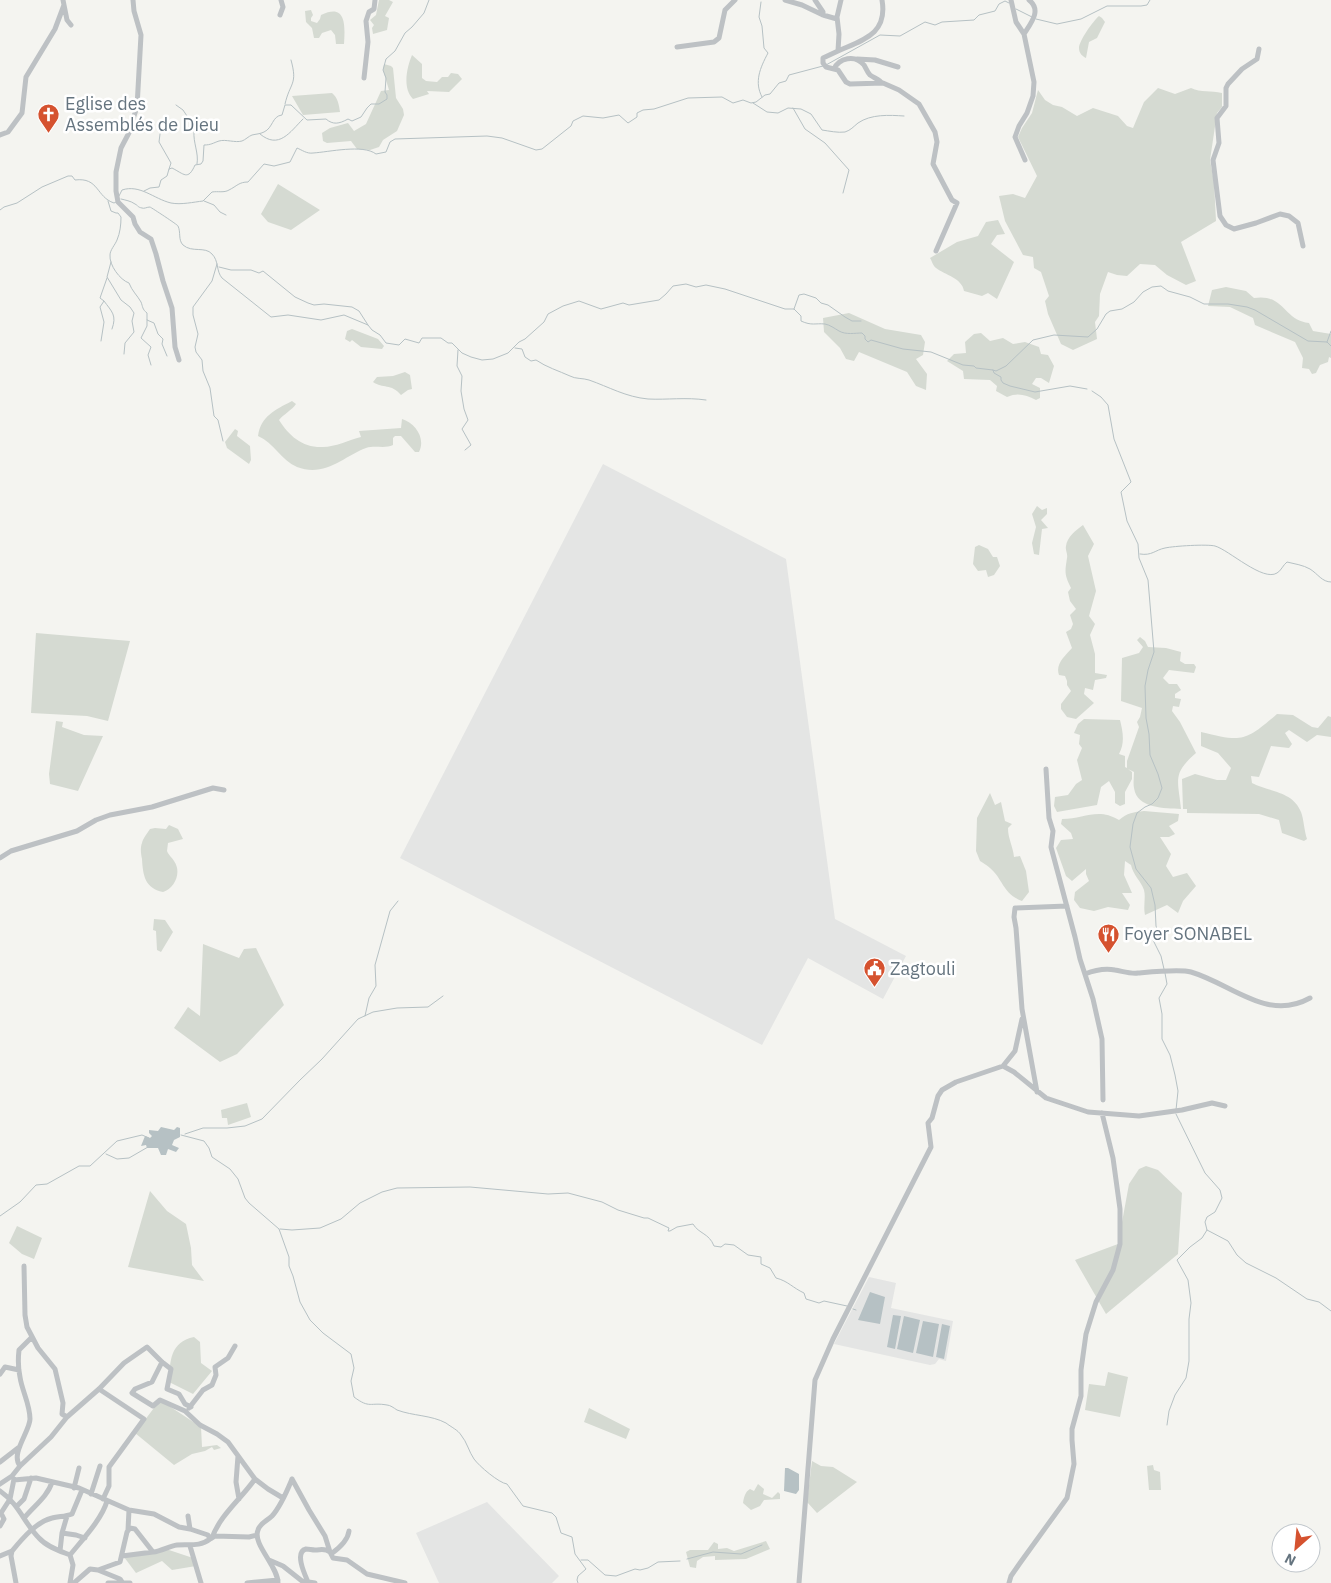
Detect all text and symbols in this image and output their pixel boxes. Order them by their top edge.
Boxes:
place label: Eglise des Assemblés de Dieu [65,92,219,136]
church icon: Eglise des Assemblés de Dieu [37,102,61,133]
restaurant icon: Foyer SONABEL [1096,922,1120,953]
place label: Foyer SONABEL [1124,922,1252,945]
public building icon: Zagtouli [862,957,886,988]
place label: Zagtouli [890,957,956,980]
north arrow [1271,1523,1321,1573]
text: N [1281,1549,1299,1570]

